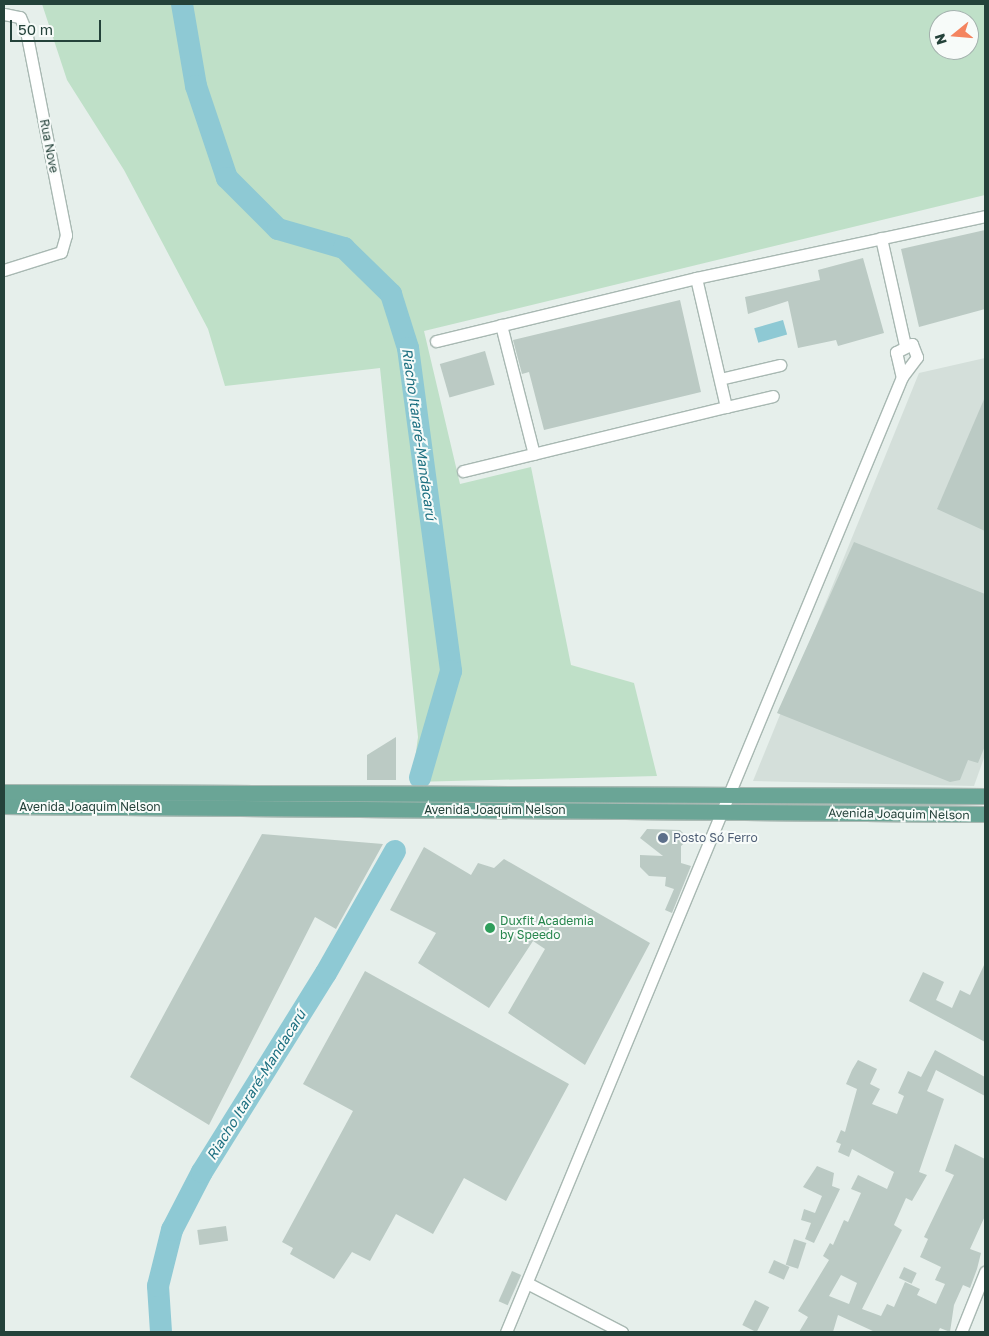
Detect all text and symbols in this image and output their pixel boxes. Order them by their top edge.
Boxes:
scale bar [12,10,104,42]
north arrow [929,10,979,60]
text: 50 m [18,20,53,38]
text: N [930,32,950,47]
street label: Rua Nove [37,118,61,174]
water label: Riacho Itararé-Mandacarú [399,347,439,521]
street label: Avenida Joaquim Nelson [19,800,161,814]
street label: Avenida Joaquim Nelson [424,803,566,817]
street label: Avenida Joaquim Nelson [828,806,970,822]
place label: Posto Só Ferro [673,831,758,845]
marker: Posto Só Ferro [657,832,669,844]
place label: Duxfit Academia by Speedo [500,914,594,942]
marker: Duxfit Academia by Speedo [484,922,496,934]
water label: Riacho Itararé-Mandacarú [203,1007,309,1163]

